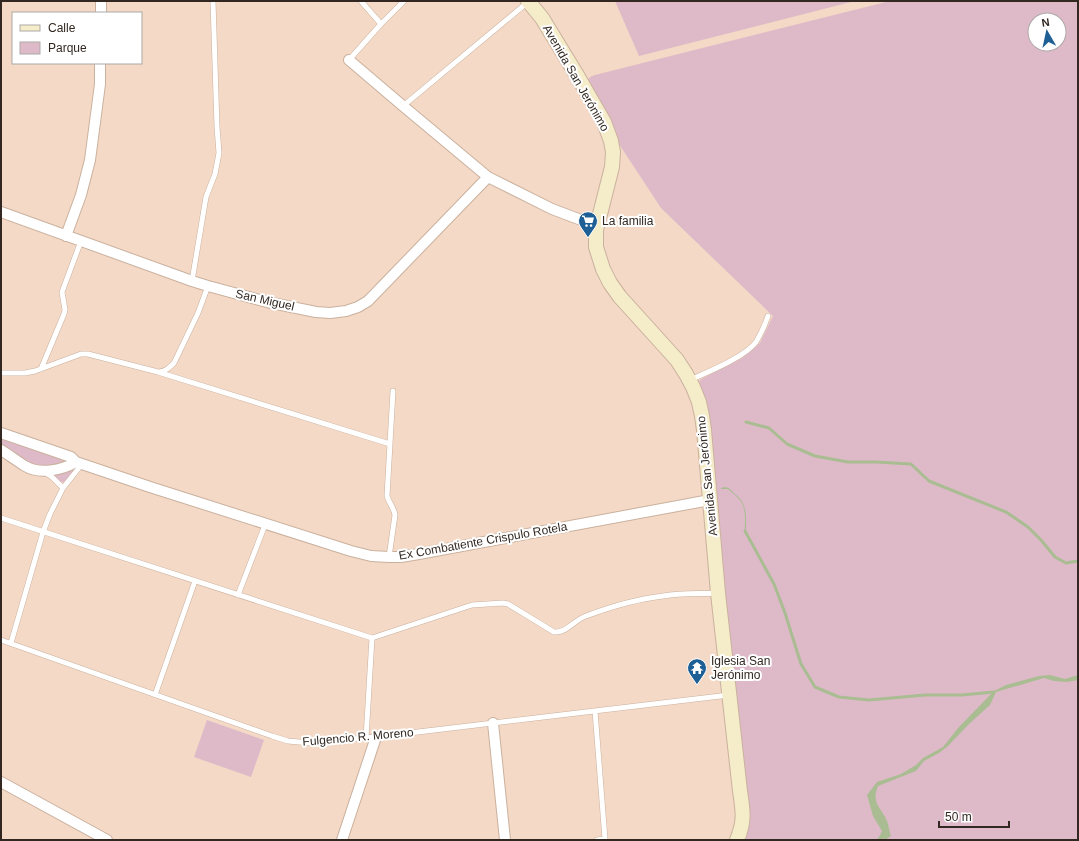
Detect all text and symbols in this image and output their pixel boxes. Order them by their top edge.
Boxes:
legend [12,12,142,64]
north arrow [1027,12,1067,52]
text: N [1041,16,1050,29]
text: Calle [48,21,76,35]
street label: Avenida San Jerónimo [540,22,612,134]
text: Parque [48,41,87,55]
supermarket icon: La familia [577,210,599,238]
place label: La familia [602,214,654,228]
street label: San Miguel [234,286,296,314]
street label: Avenida San Jerónimo [694,415,720,537]
street label: Ex Combatiente Crispulo Rotela [398,519,569,563]
place label: Iglesia San Jerónimo [711,654,770,682]
temple icon: Iglesia San Jerónimo [686,657,708,685]
street label: Fulgencio R. Moreno [302,725,414,749]
scale bar [939,803,1009,829]
text: 50 m [945,810,972,824]

